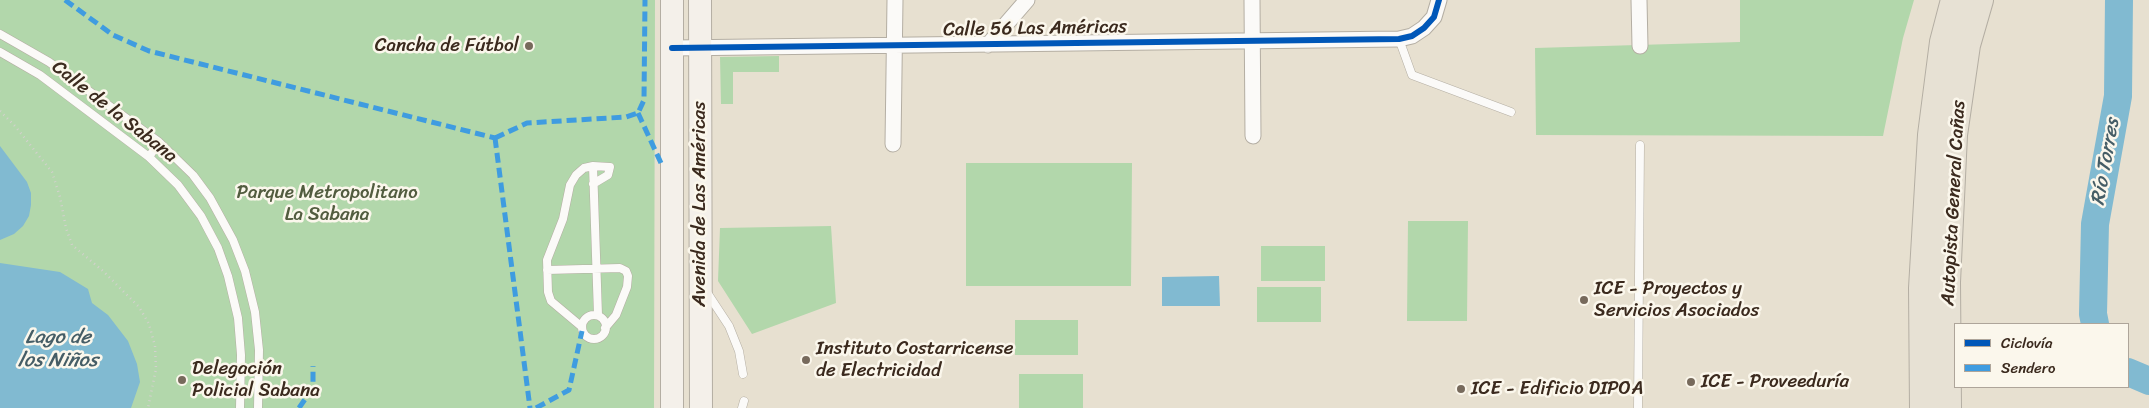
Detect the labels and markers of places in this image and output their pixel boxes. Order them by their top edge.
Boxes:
place label: Cancha de Fútbol [375,35,519,57]
marker: Cancha de Fútbol [523,40,535,52]
place label: ICE - Proyectos y Servicios Asociados [1594,278,1759,322]
marker: ICE - Proyectos y Servicios Asociados [1578,294,1590,306]
place label: Instituto Costarricense de Electricidad [816,338,1014,382]
marker: Instituto Costarricense de Electricidad [800,354,812,366]
place label: Delegación Policial Sabana [192,358,320,402]
place label: ICE - Proveeduría [1701,371,1849,393]
marker: Delegación Policial Sabana [176,374,188,386]
marker: ICE - Proveeduría [1685,376,1697,388]
place label: ICE - Edificio DIPOA [1471,378,1643,400]
marker: ICE - Edificio DIPOA [1455,383,1467,395]

